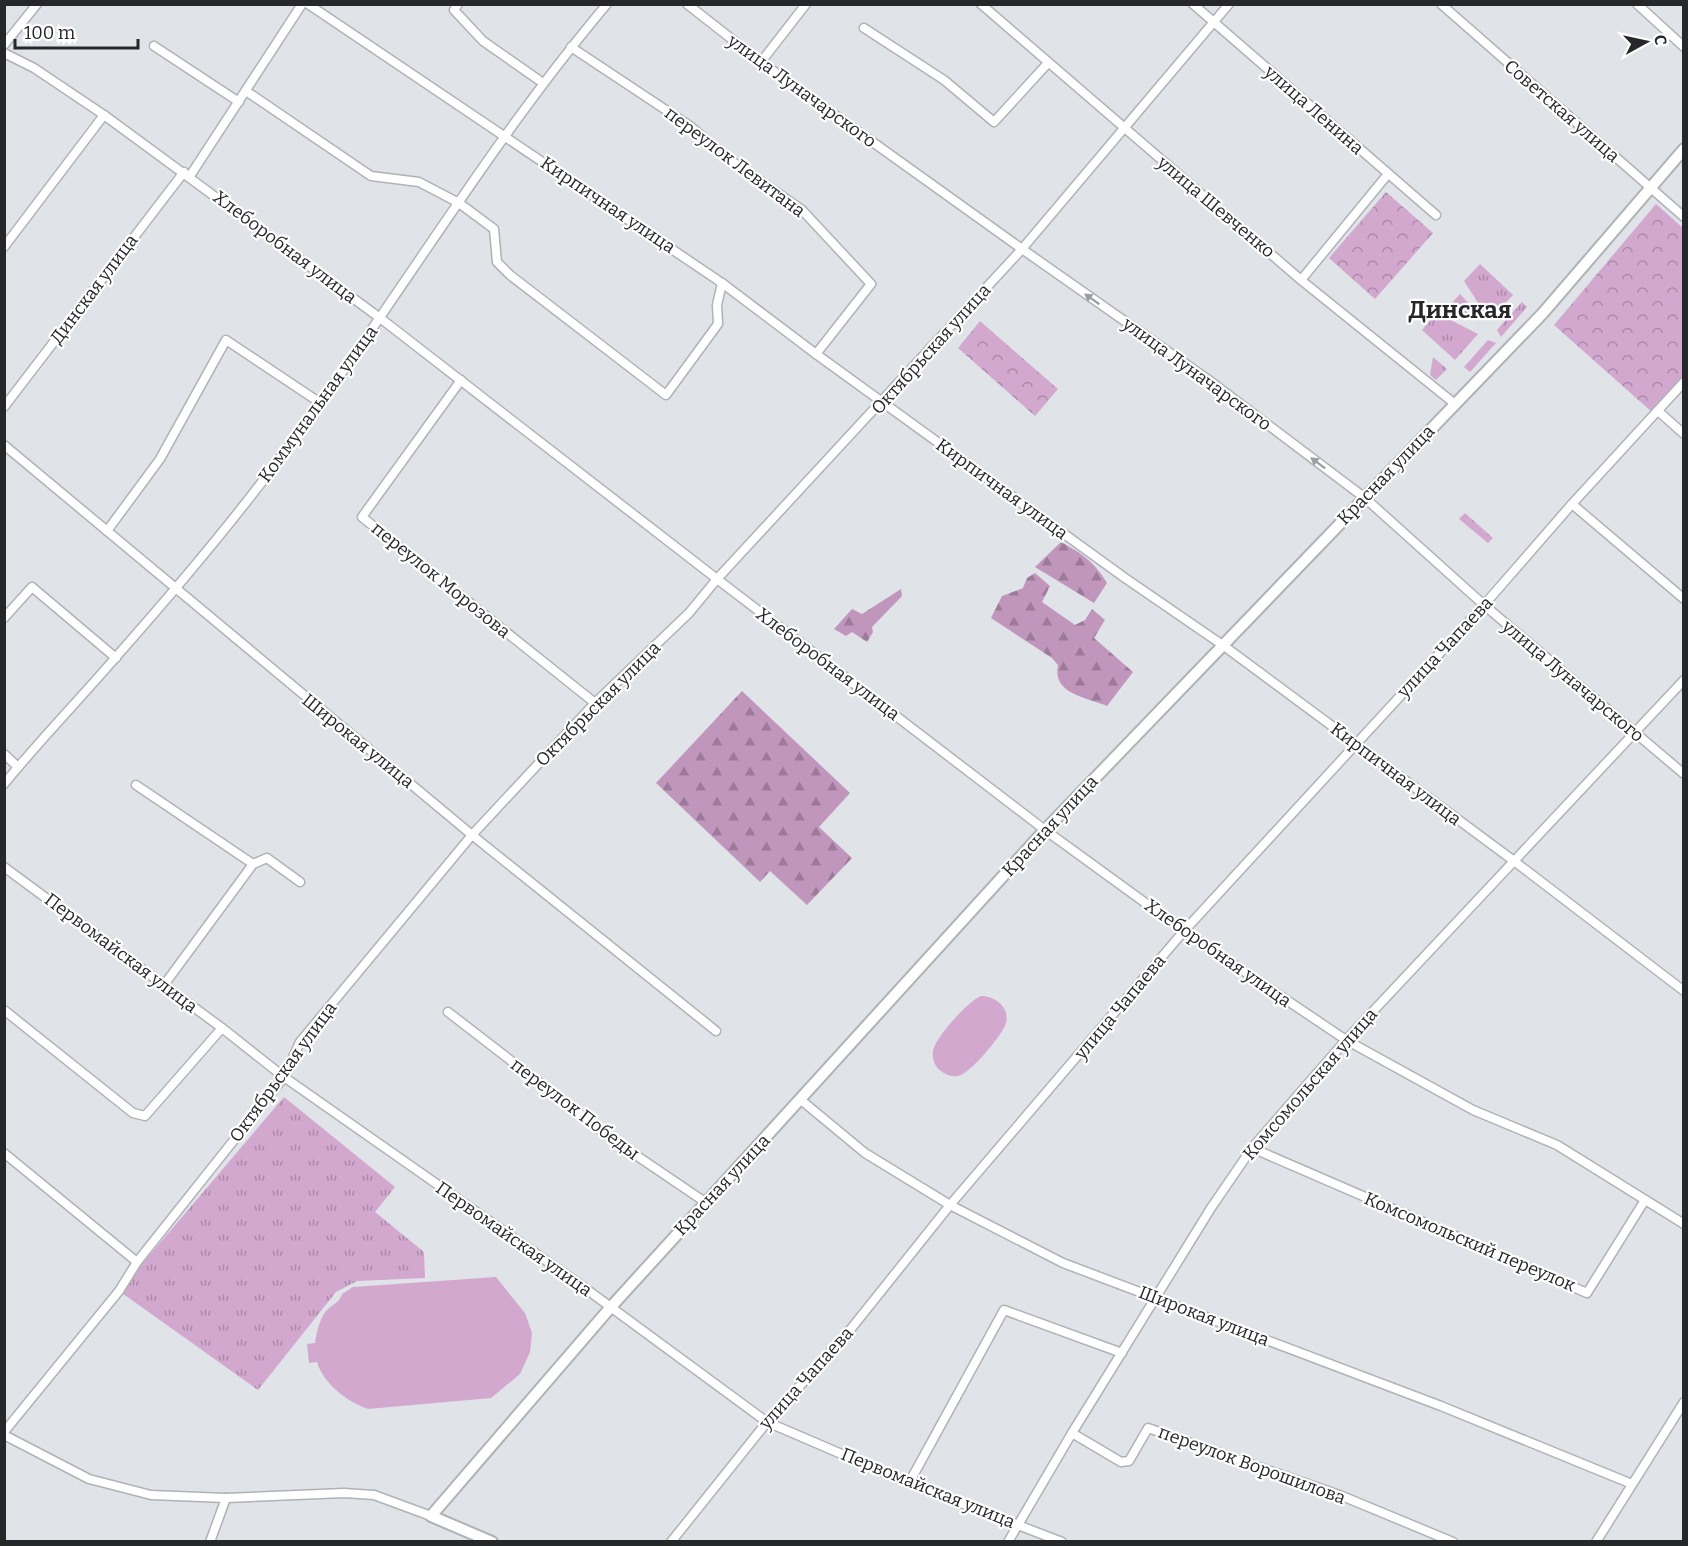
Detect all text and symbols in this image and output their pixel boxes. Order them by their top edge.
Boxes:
scale bar [15,12,138,50]
north arrow [1616,12,1676,72]
text: 100 m [24,22,75,44]
street label: улица Луначарского [723,29,881,152]
text: С [1650,34,1670,46]
street label: Советская улица [1500,55,1624,167]
street label: улица Ленина [1259,60,1368,159]
street label: переулок Левитана [660,102,810,222]
street label: улица Шевченко [1152,151,1279,263]
street label: Кирпичная улица [536,152,680,258]
street label: Хлеборобная улица [209,186,361,308]
street label: Динская улица [46,230,142,348]
street label: Октябрьская улица [867,279,995,419]
one-way arrow [1085,293,1101,305]
district label: Динская [1408,296,1512,324]
street label: улица Луначарского [1118,312,1276,435]
street label: Коммунальная улица [254,321,382,487]
street label: Красная улица [1333,420,1439,530]
street label: Кирпичная улица [932,434,1072,544]
one-way arrow [1311,457,1326,469]
street label: переулок Морозова [367,517,515,643]
street label: улица Чапаева [1392,592,1498,703]
street label: Хлеборобная улица [752,603,904,725]
street label: улица Луначарского [1497,615,1648,747]
street label: Октябрьская улица [531,637,665,771]
street label: Широкая улица [297,689,419,793]
street label: Кирпичная улица [1326,718,1466,830]
street label: Красная улица [997,771,1103,881]
street label: Первомайская улица [40,888,202,1018]
street label: Хлеборобная улица [1140,894,1296,1012]
street label: улица Чапаева [1069,950,1170,1065]
street label: Октябрьская улица [225,998,341,1146]
street label: Комсомольская улица [1238,1003,1382,1164]
street label: переулок Победы [506,1054,644,1164]
street label: Красная улица [669,1130,775,1240]
street label: Первомайская улица [432,1177,596,1301]
street label: Комсомольский переулок [1361,1187,1579,1297]
street label: Широкая улица [1136,1281,1272,1351]
street label: улица Чапаева [754,1322,858,1435]
street label: переулок Ворошилова [1155,1421,1349,1509]
street label: Первомайская улица [838,1443,1018,1533]

